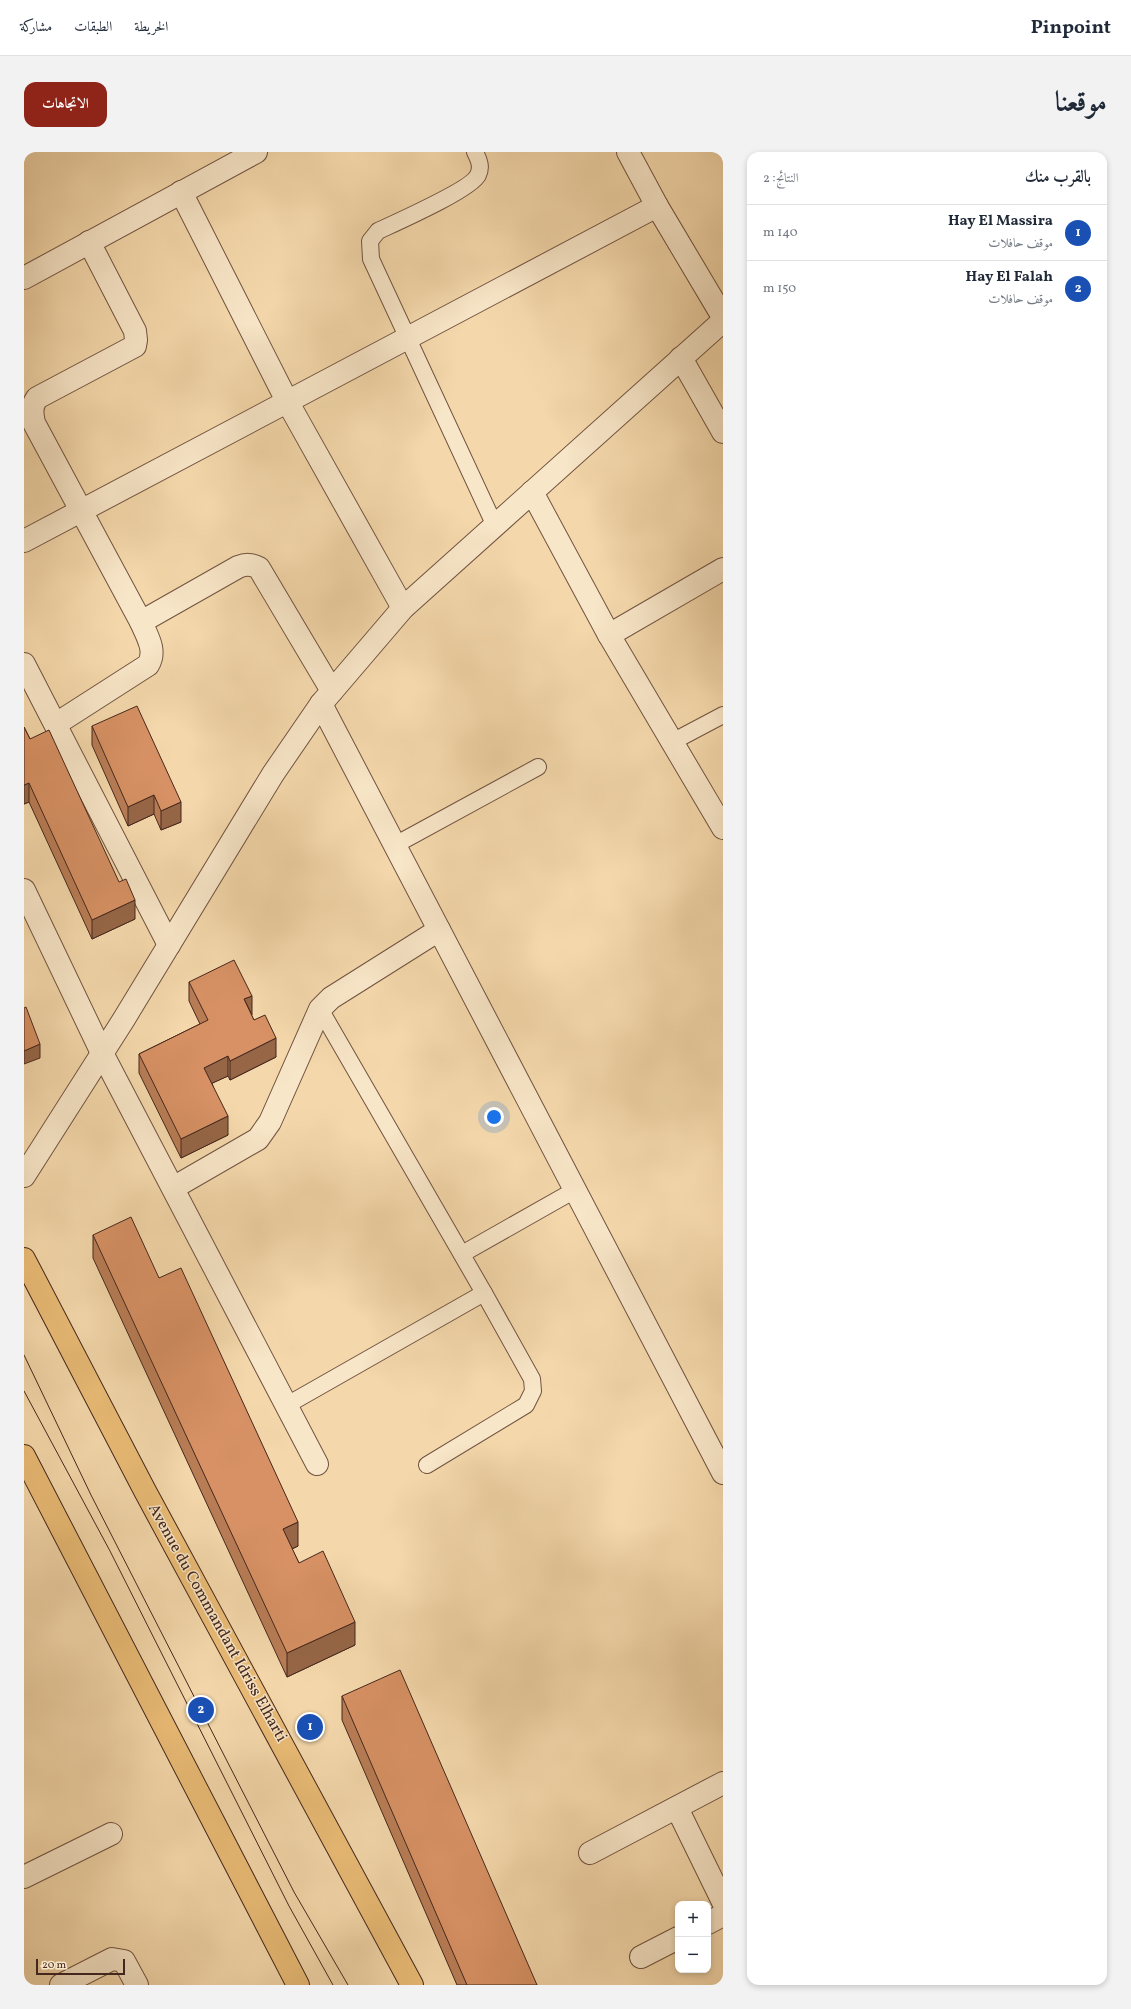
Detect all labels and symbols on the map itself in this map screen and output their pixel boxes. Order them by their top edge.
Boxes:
your location [484,1107,504,1127]
street label: Avenue du Commandant Idriss Elharti [142,1500,292,1746]
pin: 2 [188,1695,214,1725]
pin: 1 [297,1712,323,1742]
scale bar [36,1957,125,1976]

